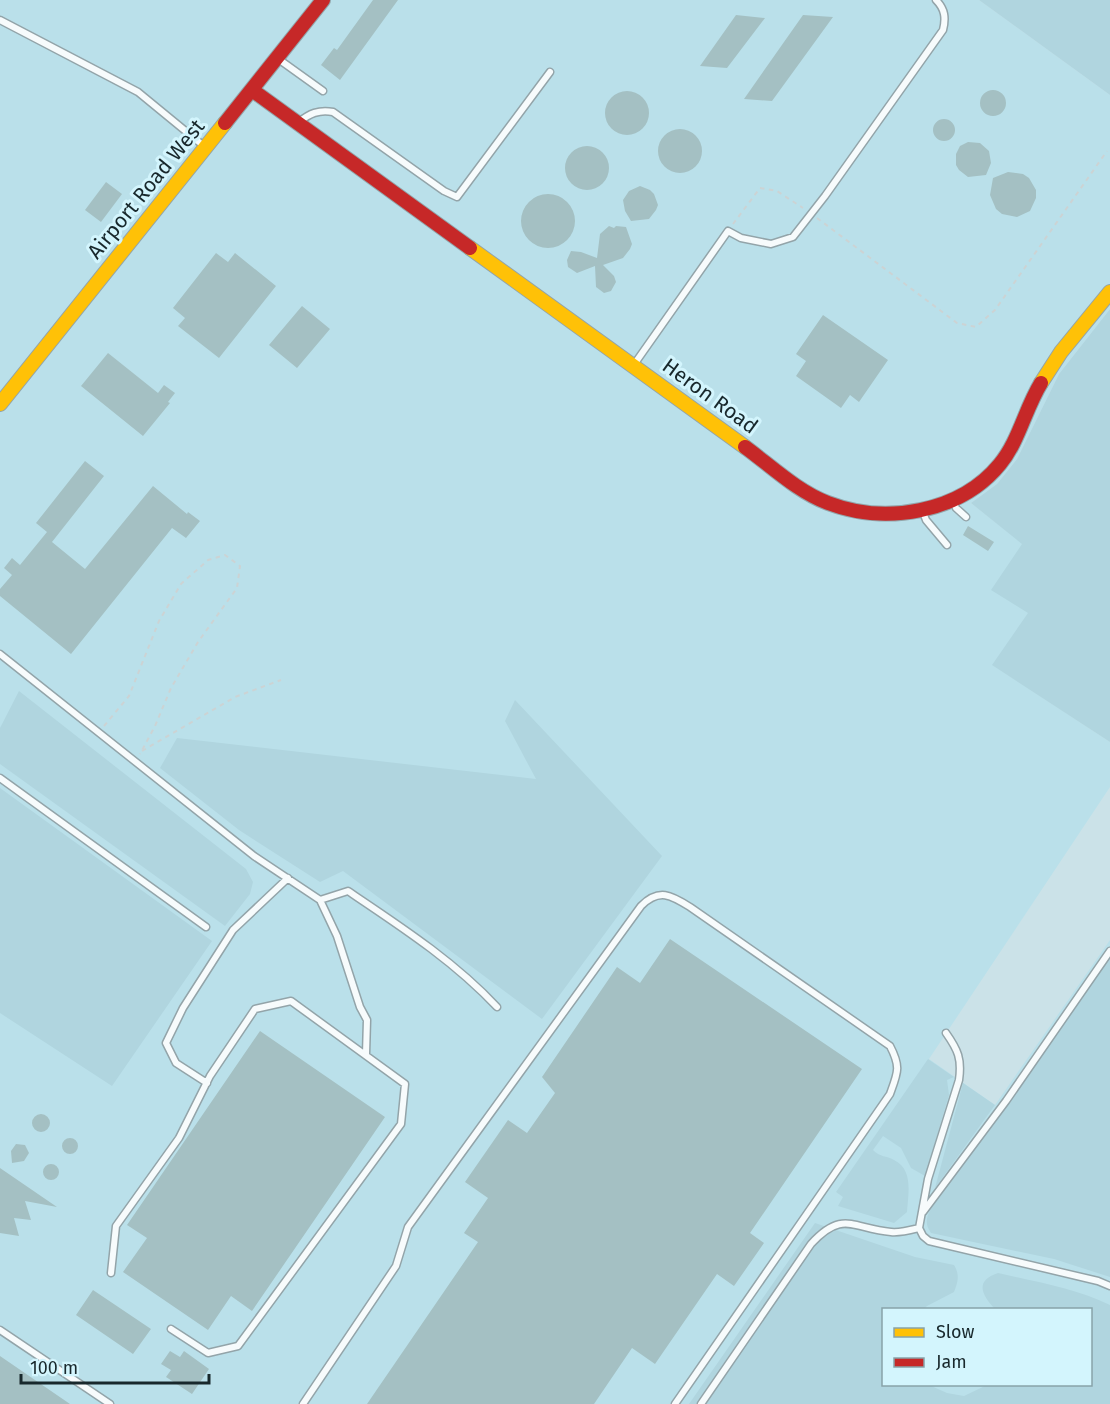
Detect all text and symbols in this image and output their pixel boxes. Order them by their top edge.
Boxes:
street label: Airport Road West [82,114,210,264]
street label: Heron Road [657,353,763,439]
legend [882,1308,1092,1386]
text: Slow [936,1321,975,1343]
scale bar [21,1347,208,1385]
text: Jam [936,1351,967,1373]
text: 100 m [30,1357,78,1379]

